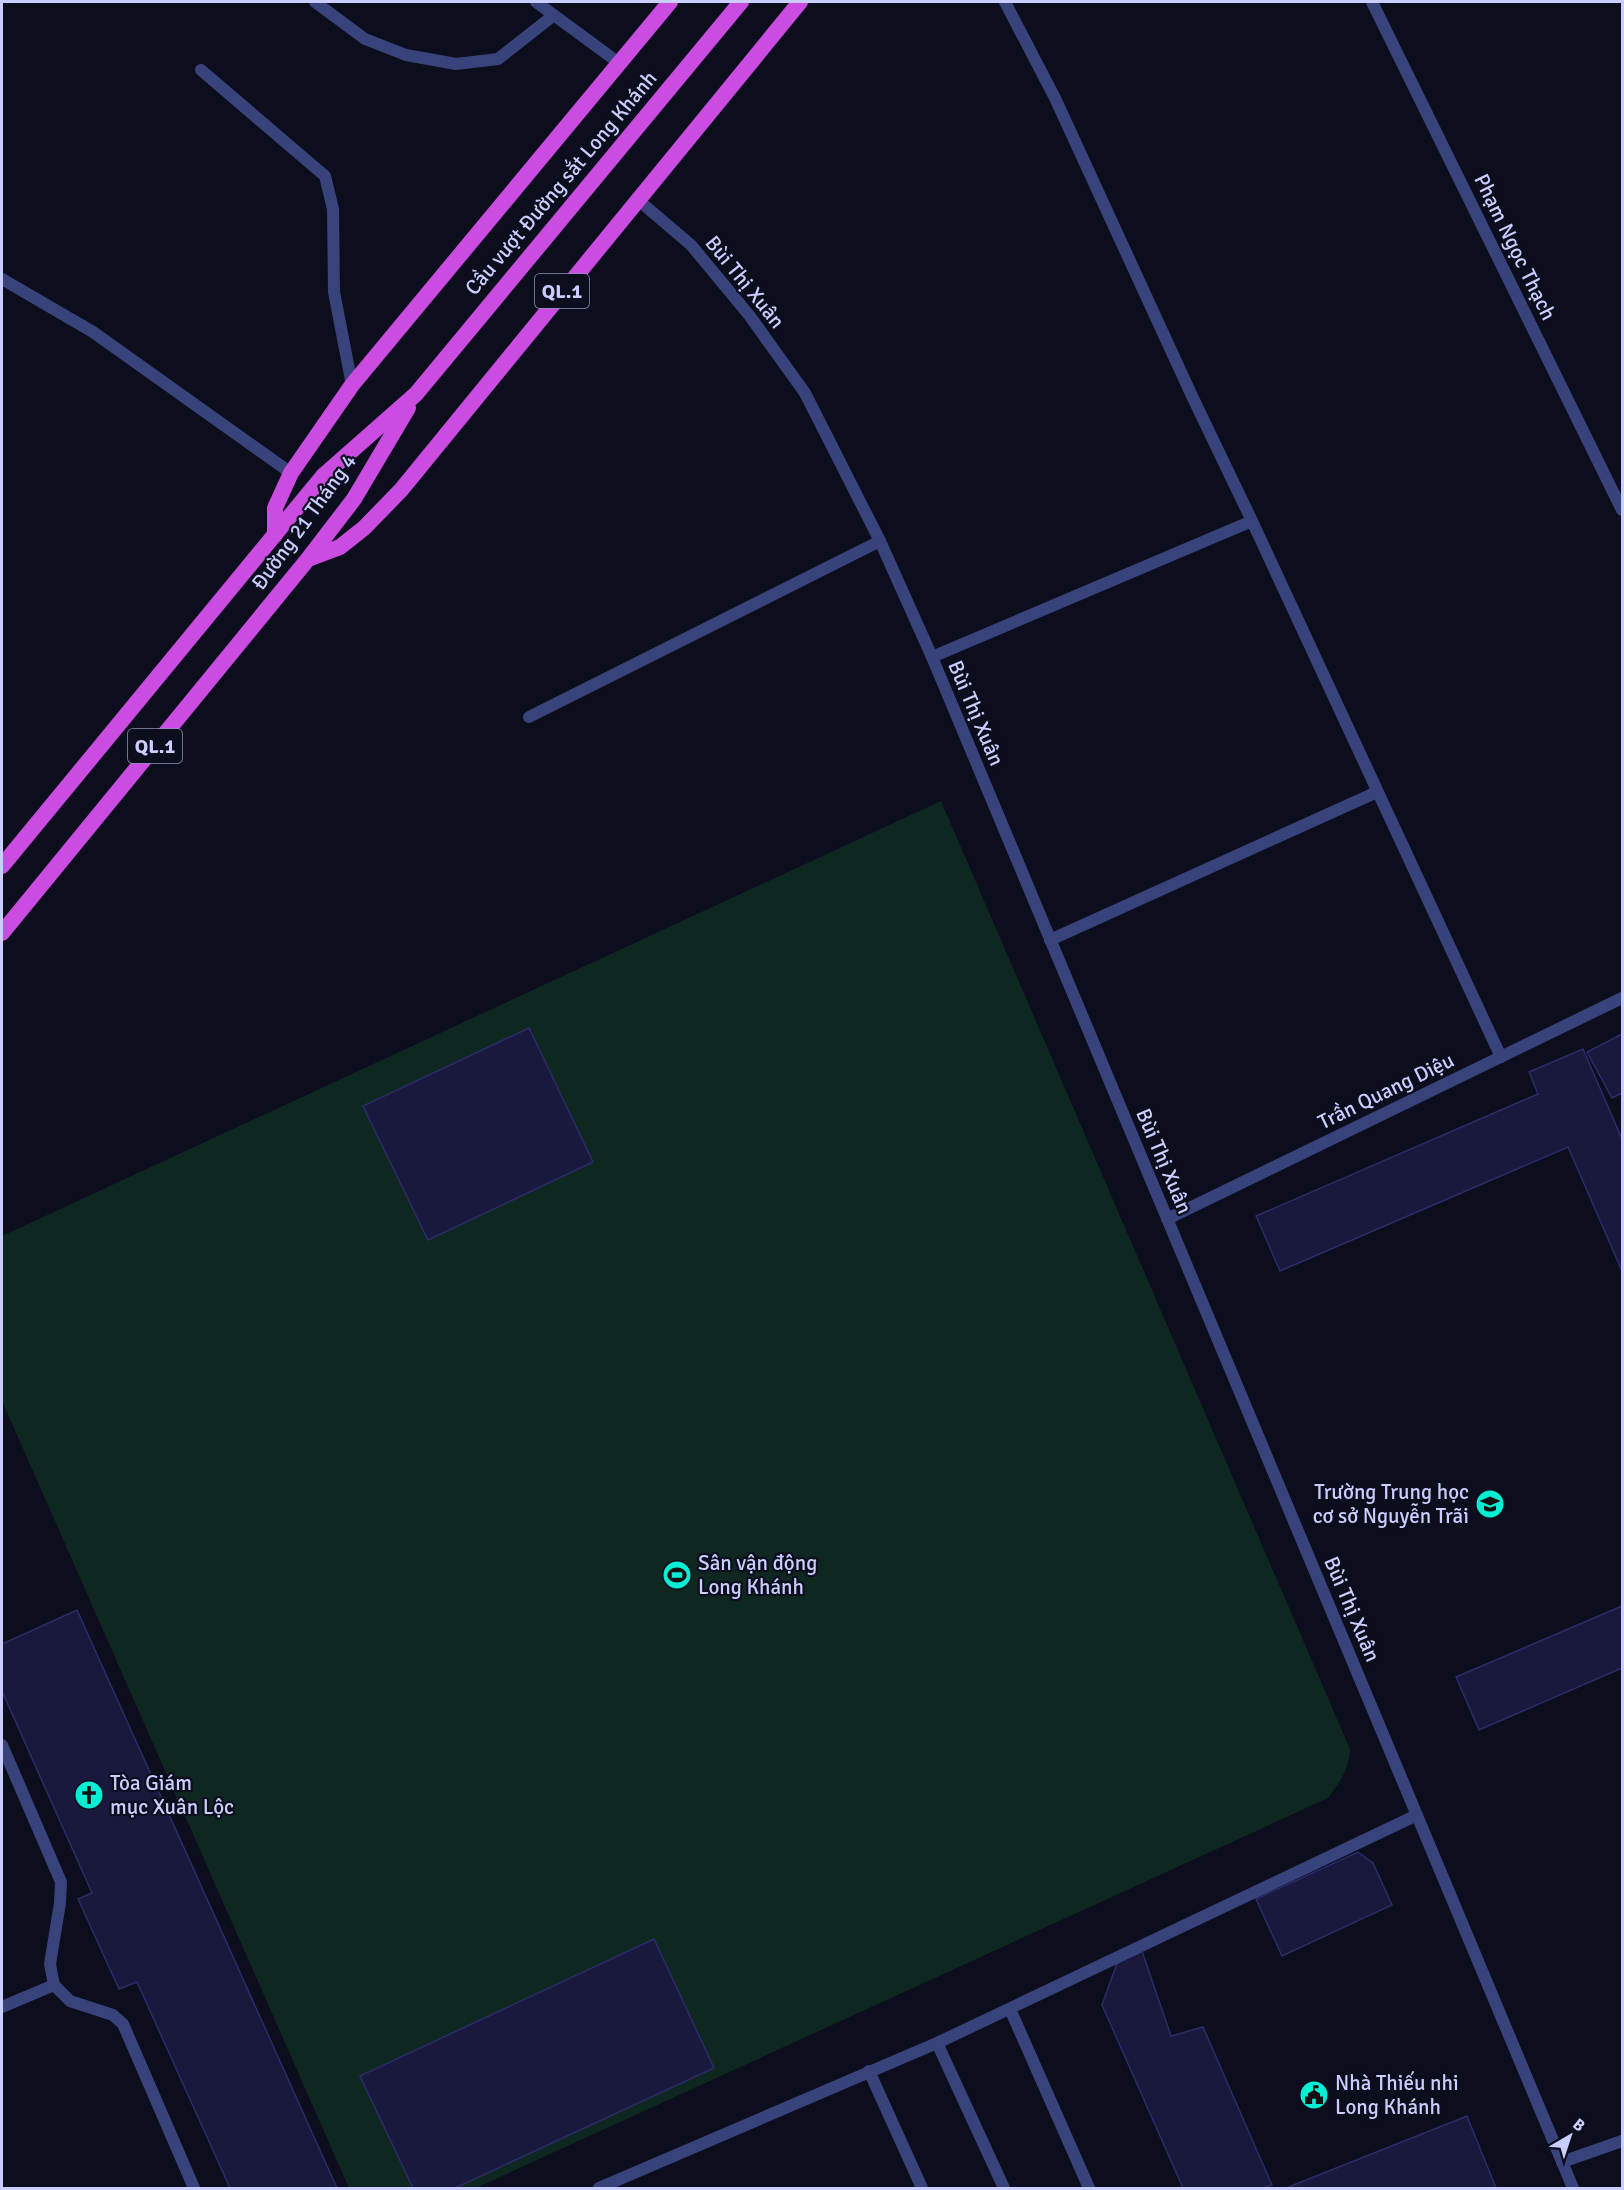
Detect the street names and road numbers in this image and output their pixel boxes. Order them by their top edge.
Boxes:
street label: Cầu vượt Đường sắt Long Khánh [459,66,663,300]
street label: Phạm Ngọc Thạch [1468,169,1562,325]
street label: Bùi Thị Xuân [700,230,790,334]
road number: QL.1 [535,274,589,308]
street label: Đường 21 Tháng 4 [246,449,362,595]
street label: Bùi Thị Xuân [942,656,1010,770]
road number: QL.1 [128,729,182,763]
street label: Trần Quang Diệu [1314,1047,1458,1135]
street label: Bùi Thị Xuân [1130,1104,1198,1218]
street label: Bùi Thị Xuân [1318,1552,1386,1666]

